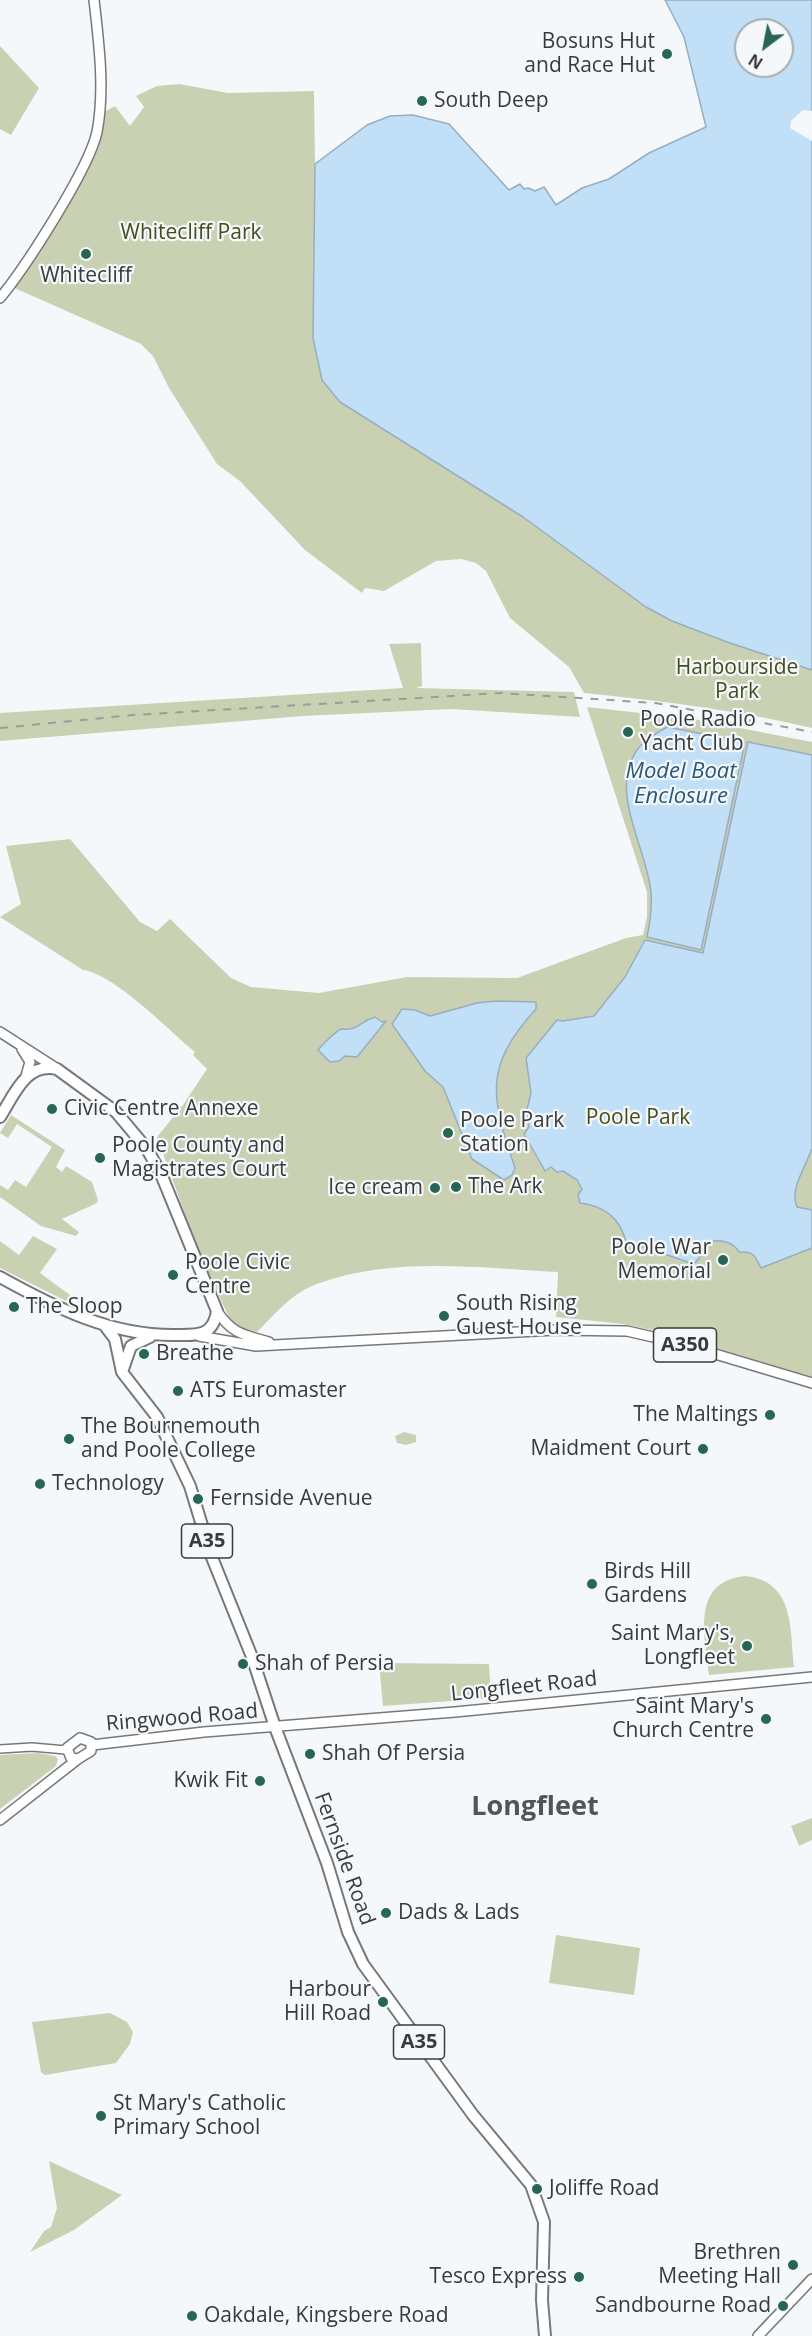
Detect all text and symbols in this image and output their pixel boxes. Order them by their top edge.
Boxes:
north arrow [734,18,794,78]
place label: Bosuns Hut and Race Hut [524,29,655,79]
marker: Bosuns Hut and Race Hut [660,47,674,61]
text: N [744,49,767,74]
place label: South Deep [434,88,549,114]
marker: South Deep [415,94,429,108]
park label: Whitecliff Park [120,220,262,246]
marker: Whitecliff [79,247,93,261]
place label: Whitecliff [40,263,132,289]
park label: Harbourside Park [676,655,798,705]
place label: Poole Radio Yacht Club [640,707,756,757]
marker: Poole Radio Yacht Club [621,725,635,739]
water label: Model Boat Enclosure [625,759,737,810]
place label: Civic Centre Annexe [64,1096,259,1122]
marker: Civic Centre Annexe [45,1102,59,1116]
park label: Poole Park [586,1105,690,1131]
place label: Poole Park Station [460,1108,564,1158]
marker: Poole Park Station [441,1126,455,1140]
place label: Poole County and Magistrates Court [112,1133,287,1183]
marker: Poole County and Magistrates Court [93,1151,107,1165]
place label: The Ark [468,1174,543,1200]
place label: Ice cream [328,1175,423,1201]
marker: The Ark [449,1180,463,1194]
marker: Ice cream [428,1181,442,1195]
place label: Poole War Memorial [611,1235,711,1285]
place label: Poole Civic Centre [185,1250,290,1300]
marker: Poole War Memorial [716,1253,730,1267]
marker: Poole Civic Centre [166,1268,180,1282]
place label: South Rising Guest House [456,1291,582,1341]
place label: The Sloop [26,1294,123,1320]
marker: The Sloop [7,1300,21,1314]
marker: South Rising Guest House [437,1309,451,1323]
road number: A350 [654,1328,716,1362]
place label: Breathe [156,1341,234,1367]
marker: Breathe [137,1347,151,1361]
place label: ATS Euromaster [190,1378,347,1404]
marker: ATS Euromaster [171,1384,185,1398]
place label: The Maltings [633,1402,758,1428]
marker: The Maltings [763,1408,777,1422]
place label: The Bournemouth and Poole College [81,1414,260,1464]
marker: The Bournemouth and Poole College [62,1432,76,1446]
place label: Maidment Court [530,1436,691,1462]
marker: Maidment Court [696,1442,710,1456]
place label: Technology [52,1471,164,1497]
marker: Technology [33,1477,47,1491]
place label: Fernside Avenue [210,1486,373,1512]
marker: Fernside Avenue [191,1492,205,1506]
road number: A35 [182,1524,232,1558]
place label: Birds Hill Gardens [604,1559,691,1609]
marker: Birds Hill Gardens [585,1577,599,1591]
place label: Saint Mary's, Longfleet [611,1621,735,1671]
marker: Saint Mary's, Longfleet [740,1639,754,1653]
place label: Shah of Persia [255,1651,395,1677]
marker: Shah of Persia [236,1657,250,1671]
street label: Longfleet Road [450,1667,598,1707]
place label: Saint Mary's Church Centre [612,1694,754,1744]
street label: Ringwood Road [105,1699,259,1737]
marker: Saint Mary's Church Centre [759,1712,773,1726]
place label: Shah Of Persia [322,1741,465,1767]
marker: Shah Of Persia [303,1747,317,1761]
place label: Kwik Fit [173,1768,248,1794]
marker: Kwik Fit [253,1774,267,1788]
street label: Fernside Road [308,1789,380,1929]
district label: Longfleet [471,1791,599,1823]
place label: Dads & Lads [398,1900,519,1926]
marker: Dads & Lads [379,1906,393,1920]
place label: Harbour Hill Road [284,1977,371,2027]
marker: Harbour Hill Road [376,1995,390,2009]
road number: A35 [394,2025,444,2059]
place label: St Mary's Catholic Primary School [113,2091,286,2141]
marker: St Mary's Catholic Primary School [94,2109,108,2123]
place label: Joliffe Road [549,2176,659,2202]
marker: Joliffe Road [530,2182,544,2196]
place label: Brethren Meeting Hall [658,2240,781,2290]
marker: Brethren Meeting Hall [786,2258,800,2272]
place label: Tesco Express [430,2264,567,2290]
marker: Tesco Express [572,2270,586,2284]
place label: Sandbourne Road [595,2293,771,2319]
marker: Sandbourne Road [776,2299,790,2313]
place label: Oakdale, Kingsbere Road [204,2303,449,2329]
marker: Oakdale, Kingsbere Road [185,2309,199,2323]

